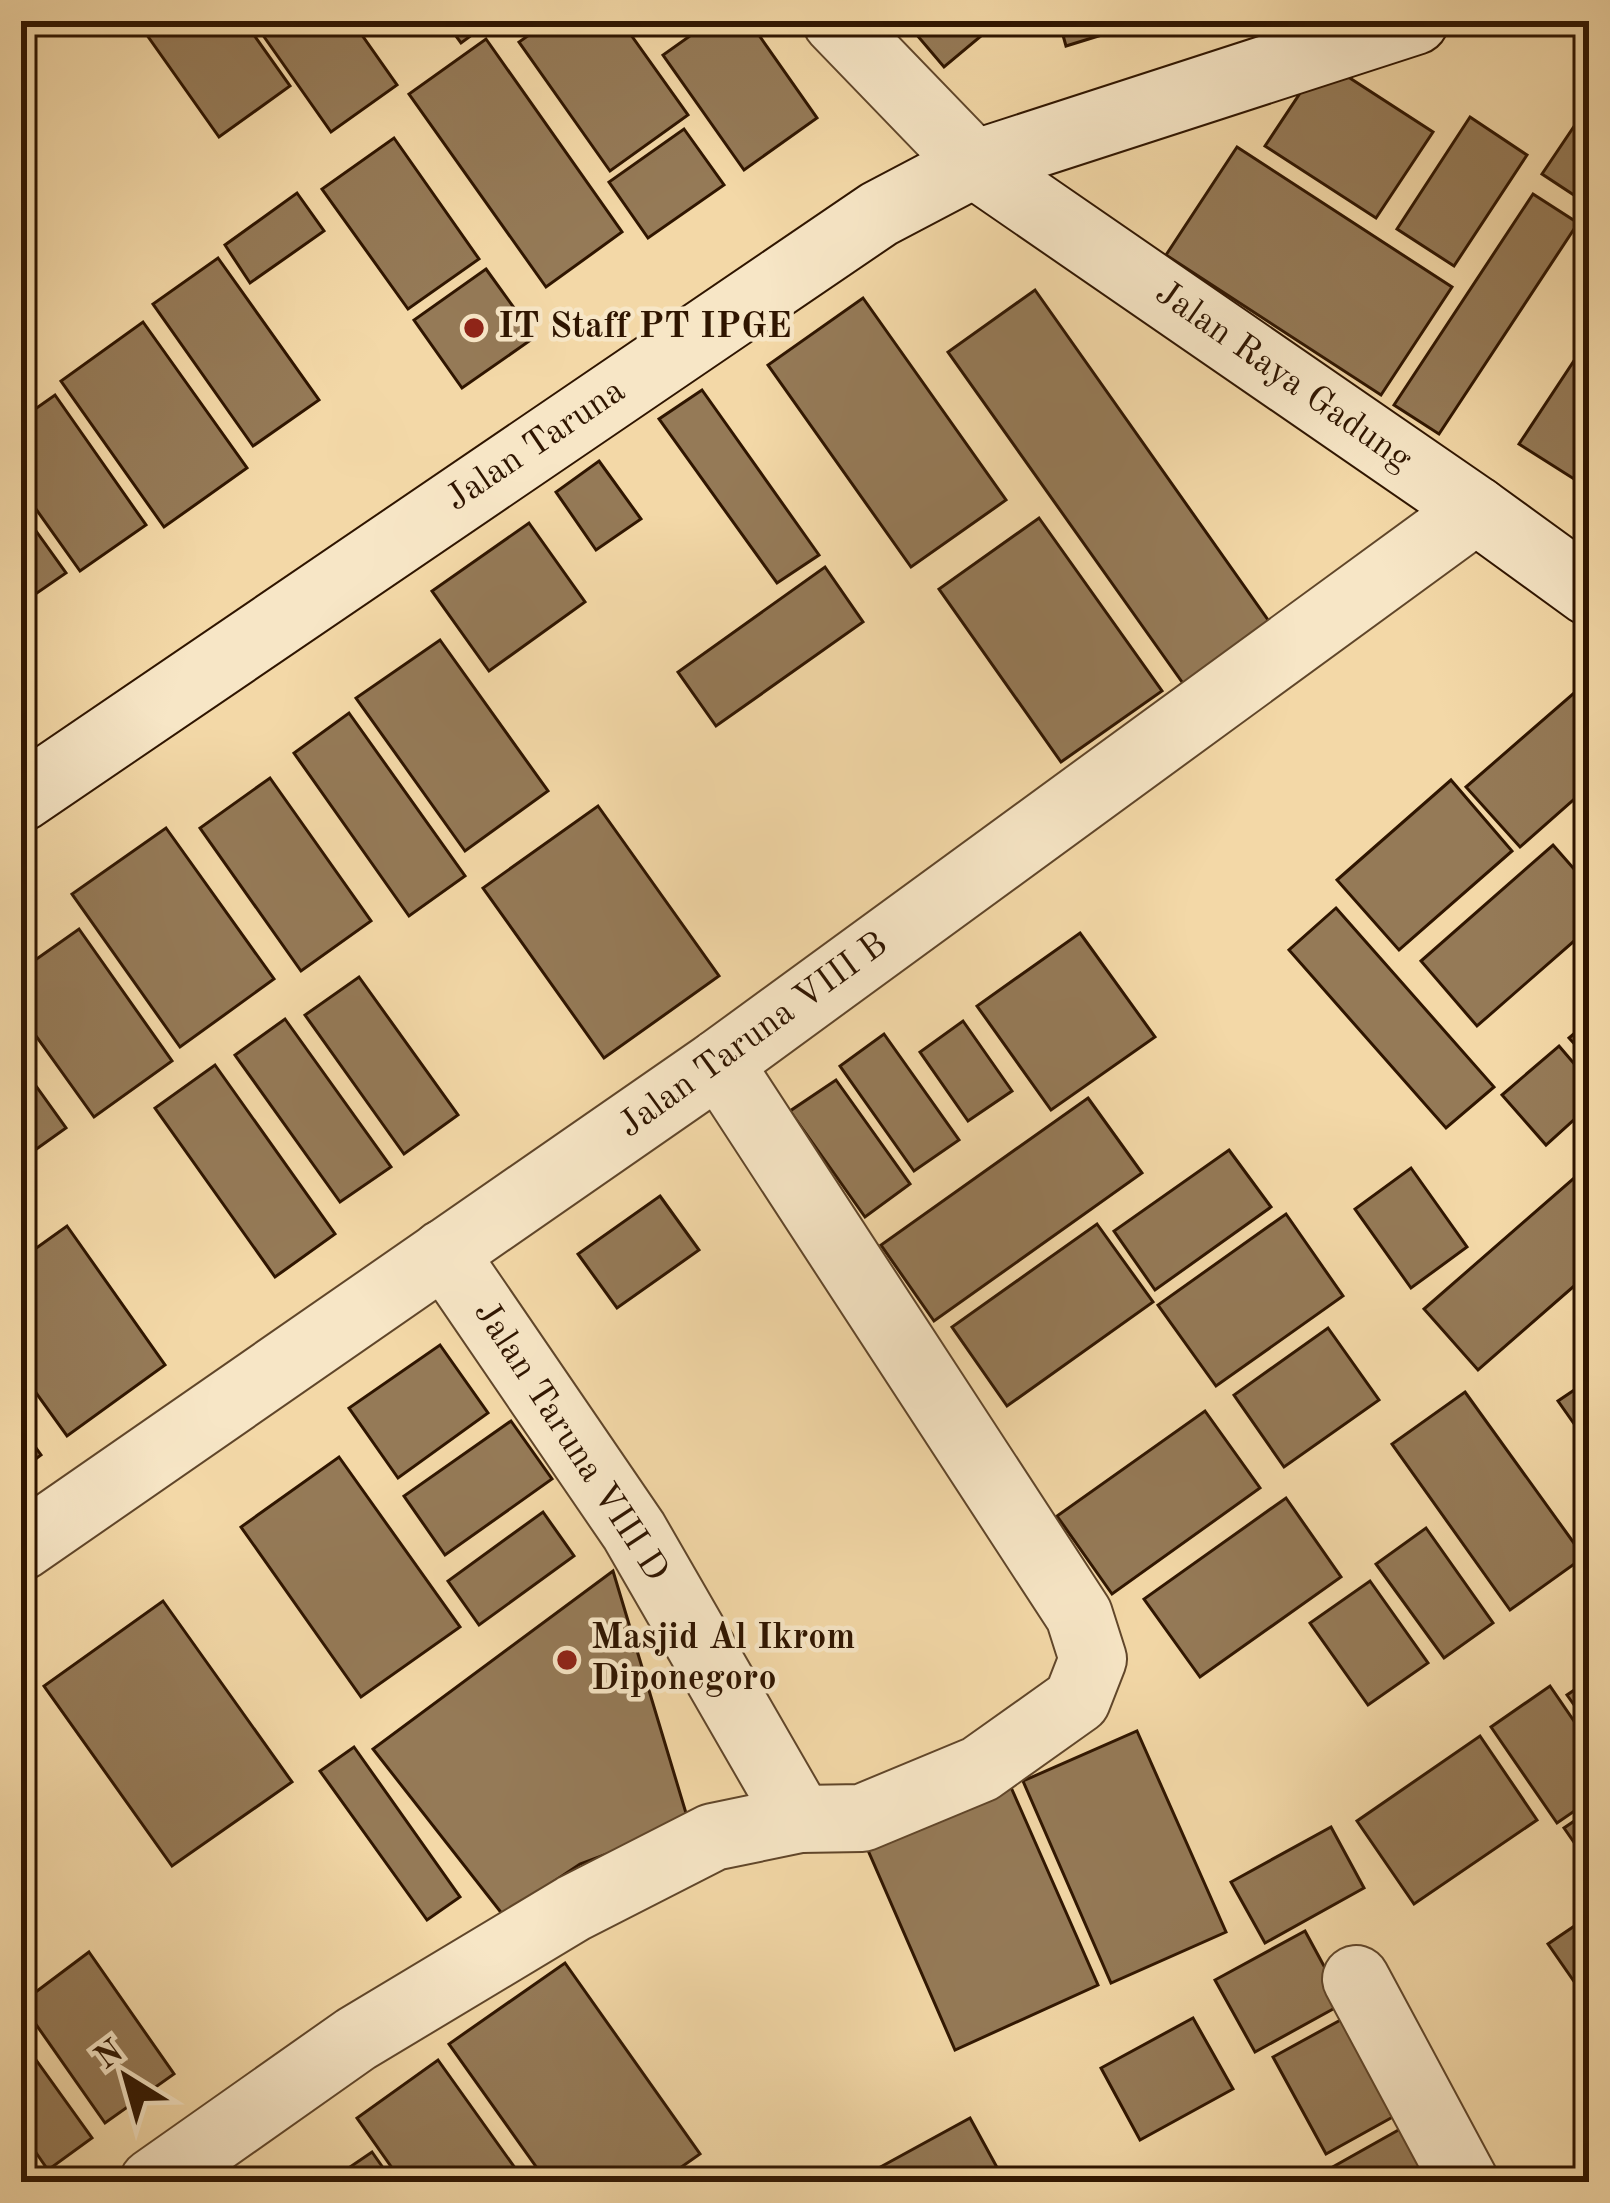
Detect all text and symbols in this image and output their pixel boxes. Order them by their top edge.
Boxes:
street label: Jalan Raya Gadung [1148,275,1418,479]
place label: IT Staff PT IPGE [498,310,792,346]
marker: IT Staff PT IPGE [461,315,487,341]
street label: Jalan Taruna [440,373,632,519]
street label: Jalan Taruna VIII B [613,927,895,1145]
street label: Jalan Taruna VIII D [466,1296,674,1588]
place label: Masjid Al Ikrom Diponegoro [591,1621,855,1698]
marker: Masjid Al Ikrom Diponegoro [554,1647,580,1673]
north arrow [66,2017,186,2137]
text: N [90,2035,130,2077]

